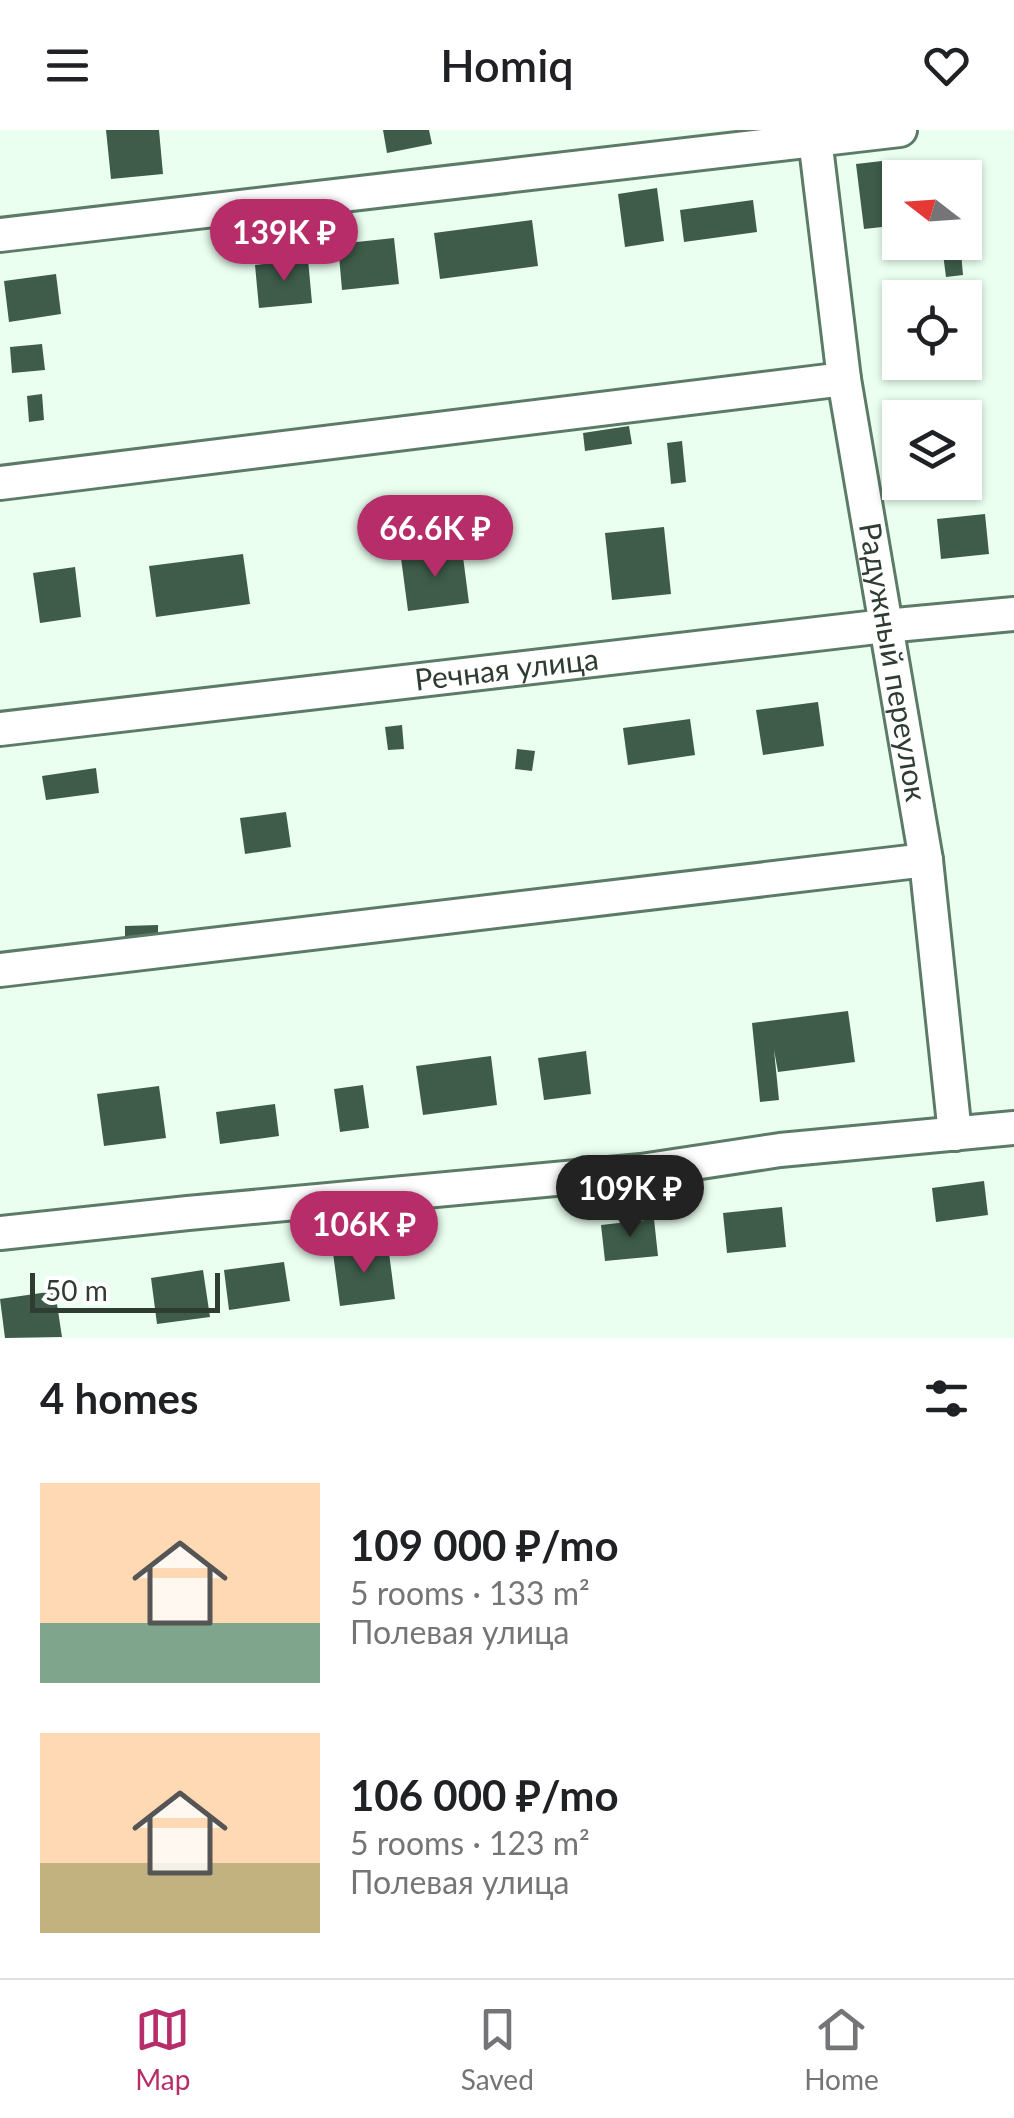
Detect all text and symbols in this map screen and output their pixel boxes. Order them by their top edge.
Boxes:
icon: menu [40,38,95,93]
text: Homiq [440,38,574,92]
icon: heart [919,38,974,93]
north arrow [882,160,982,260]
map controls [882,160,982,500]
pin: 139K ₽ [203,199,365,284]
text: 139K ₽ [232,212,336,251]
button: locate [882,280,982,380]
button: layers [882,400,982,500]
pin: 66.6K ₽ [343,495,527,580]
text: 66.6K ₽ [379,508,491,547]
street label: Радужный переулок [853,520,936,804]
street label: Речная улица [412,639,600,697]
pin: 109K ₽ [549,1155,711,1240]
text: 109K ₽ [578,1168,682,1207]
pin: 106K ₽ [283,1191,445,1276]
text: 106K ₽ [312,1204,416,1243]
scale bar [30,1268,220,1312]
text: 50 m [45,1273,108,1307]
icon: filters [919,1371,974,1426]
text: 4 homes [40,1373,198,1423]
text: 109 000 ₽/mo [350,1520,619,1570]
icon: home [120,1523,240,1643]
text: 5 rooms · 133 m² [350,1573,590,1612]
text: Полевая улица [350,1612,570,1651]
text: 106 000 ₽/mo [350,1770,619,1820]
icon: home [120,1773,240,1893]
text: 5 rooms · 123 m² [350,1823,590,1862]
text: Полевая улица [350,1862,570,1901]
tab: Map [135,2002,190,2096]
tab: Saved [461,2002,534,2096]
tab: Home [804,2002,879,2096]

